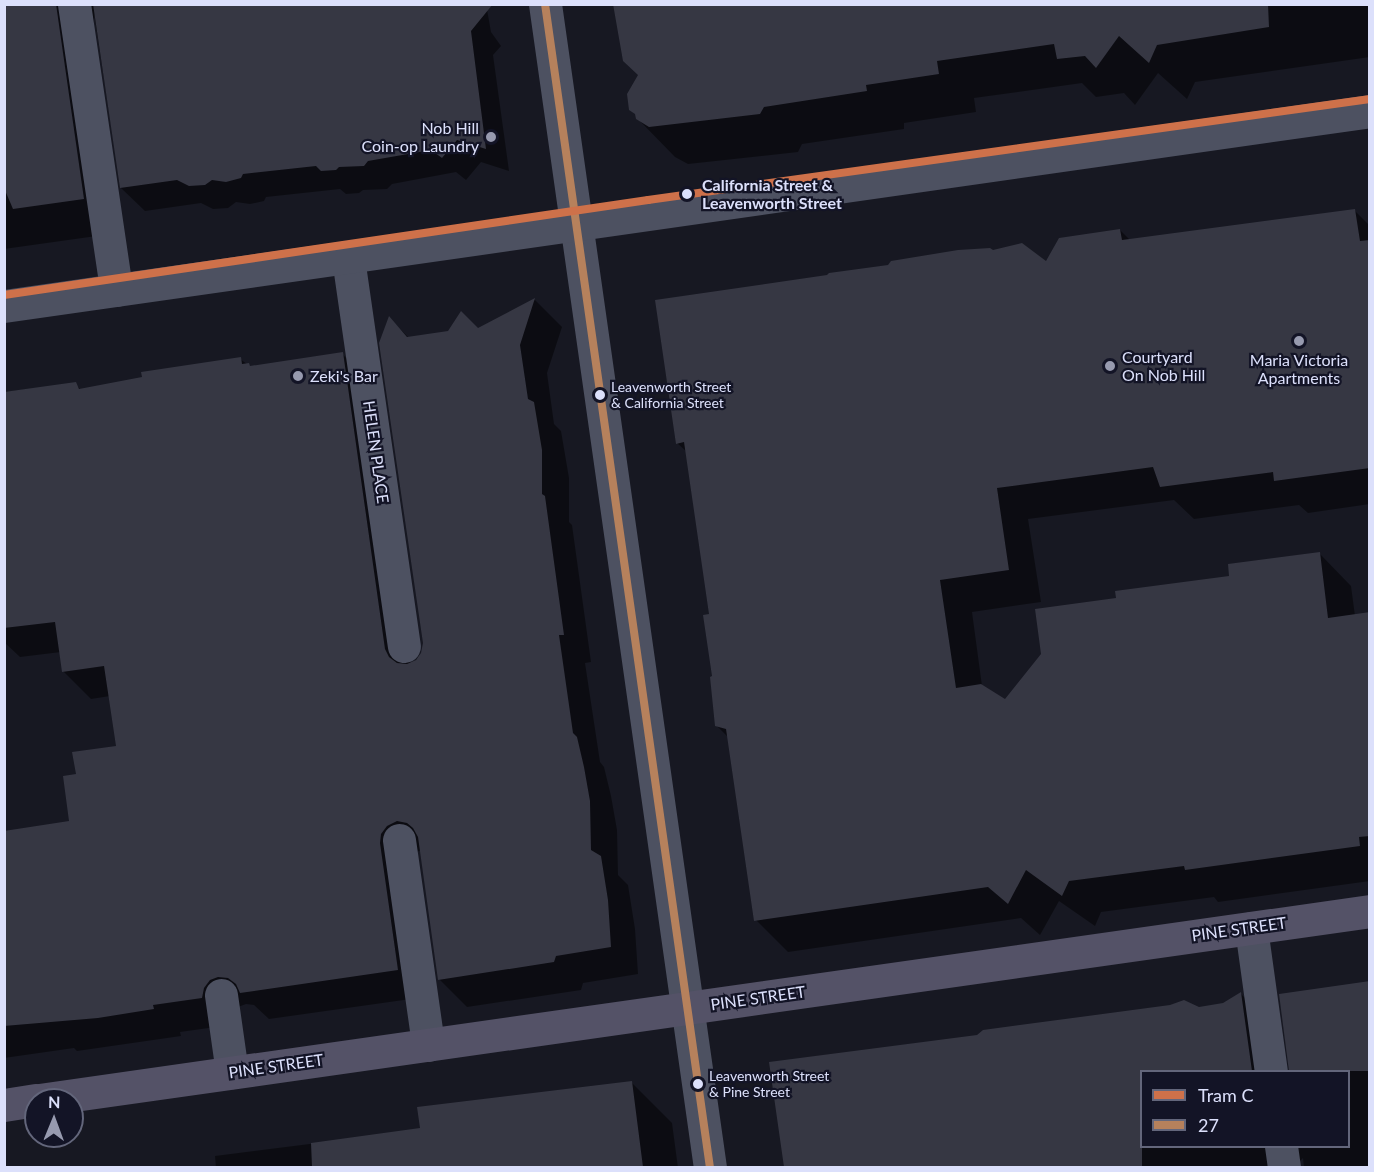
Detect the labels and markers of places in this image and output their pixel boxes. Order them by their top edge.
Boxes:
place label: Nob Hill Coin-op Laundry [362,118,479,156]
marker: Nob Hill Coin-op Laundry [484,130,498,144]
place label: California Street & Leavenworth Street [702,175,842,213]
marker: California Street & Leavenworth Street [677,184,697,204]
marker: Maria Victoria Apartments [1292,334,1306,348]
place label: Courtyard On Nob Hill [1122,347,1205,385]
place label: Maria Victoria Apartments [1250,350,1348,388]
marker: Courtyard On Nob Hill [1103,359,1117,373]
place label: Zeki's Bar [310,366,378,386]
marker: Zeki's Bar [291,369,305,383]
place label: Leavenworth Street & California Street [611,379,731,412]
marker: Leavenworth Street & California Street [594,389,606,401]
place label: Leavenworth Street & Pine Street [709,1068,829,1100]
marker: Leavenworth Street & Pine Street [692,1078,704,1090]

